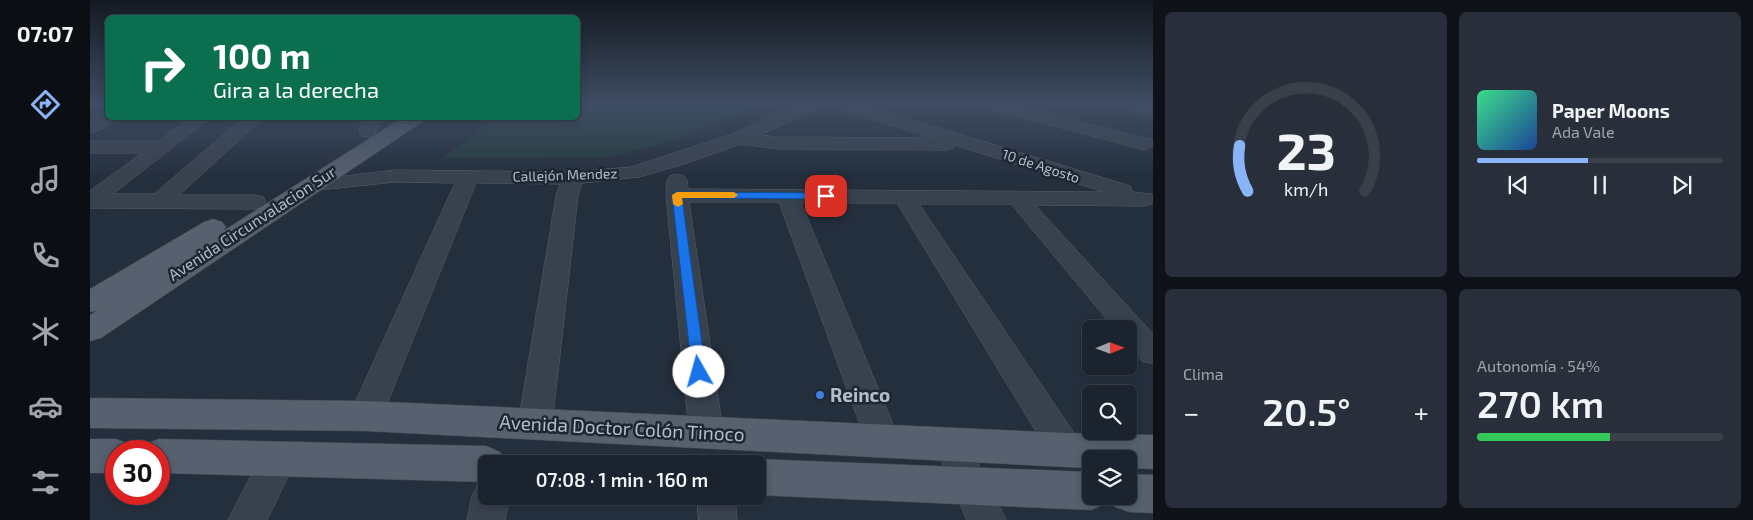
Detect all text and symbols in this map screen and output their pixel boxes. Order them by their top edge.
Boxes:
text: 07:07 [17,20,73,46]
text: 100 m [213,34,311,76]
icon: right [130,35,195,100]
text: Gira a la derecha [213,76,379,102]
icon: directions [28,87,63,122]
text: Paper Moons [1552,99,1670,122]
text: 23 [1276,118,1336,180]
text: Ada Vale [1552,122,1615,141]
street label: 10 de Agosto [1000,145,1082,186]
street label: Avenida Circunvalacion Sur [164,161,340,284]
icon: music [28,162,63,197]
street label: Callejón Mendez [512,164,618,185]
icon: previous [1504,171,1532,199]
icon: pause [1586,171,1614,199]
icon: next [1668,171,1696,199]
pin [805,175,847,217]
text: km/h [1284,178,1328,200]
icon: arrive [812,182,840,210]
icon: phone [28,238,63,273]
icon: climate [28,314,63,349]
north arrow [1082,320,1138,375]
map controls [1082,320,1137,505]
position arrow [672,345,724,397]
text: Autonomía · 54% [1477,356,1600,375]
text: Clima [1183,364,1224,383]
text: 270 km [1477,380,1604,426]
place label: Reinco [830,383,890,406]
button: search [1082,385,1137,440]
text: 20.5° [1262,388,1351,434]
icon: car [28,389,63,424]
marker: Reinco [814,389,826,401]
text: − [1183,395,1199,429]
text: + [1414,395,1429,429]
street label: Avenida Doctor Colón Tinoco [499,410,745,445]
speed limit sign: 30 [105,440,170,505]
button: layers [1082,450,1137,505]
icon: filters [28,465,63,500]
text: 07:08 · 1 min · 160 m [536,468,708,491]

